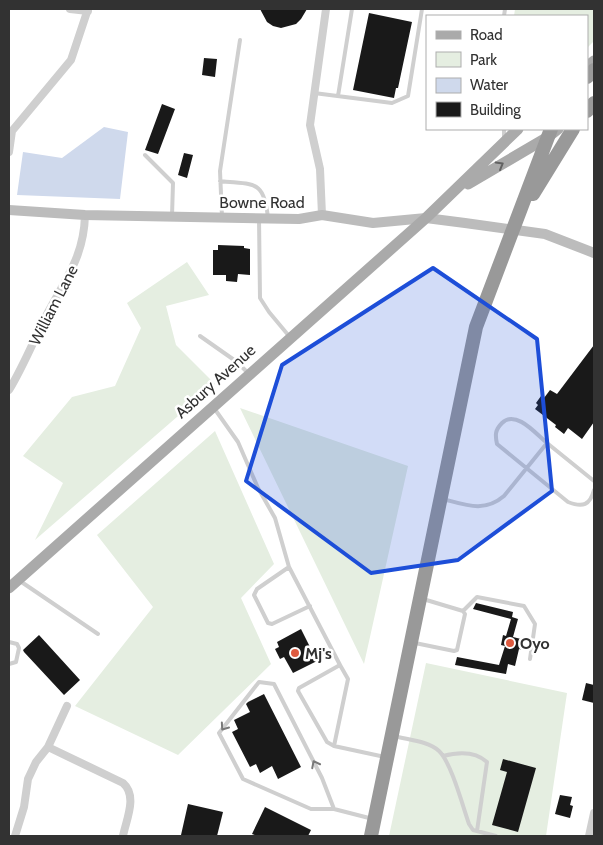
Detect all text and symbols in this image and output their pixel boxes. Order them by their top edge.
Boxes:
legend [426,15,588,130]
text: Road [470,26,503,44]
text: Park [470,51,497,69]
text: Water [470,76,508,94]
text: Building [470,101,521,119]
one-way arrow [494,161,503,171]
street label: Bowne Road [219,193,305,212]
street label: William Lane [25,262,82,349]
street label: Asbury Avenue [171,340,259,422]
place label: Oyo [520,634,550,653]
marker: Oyo [504,637,516,649]
place label: Mj's [305,644,332,663]
marker: Mj's [289,647,301,659]
one-way arrow [221,722,231,731]
one-way arrow [311,760,321,769]

